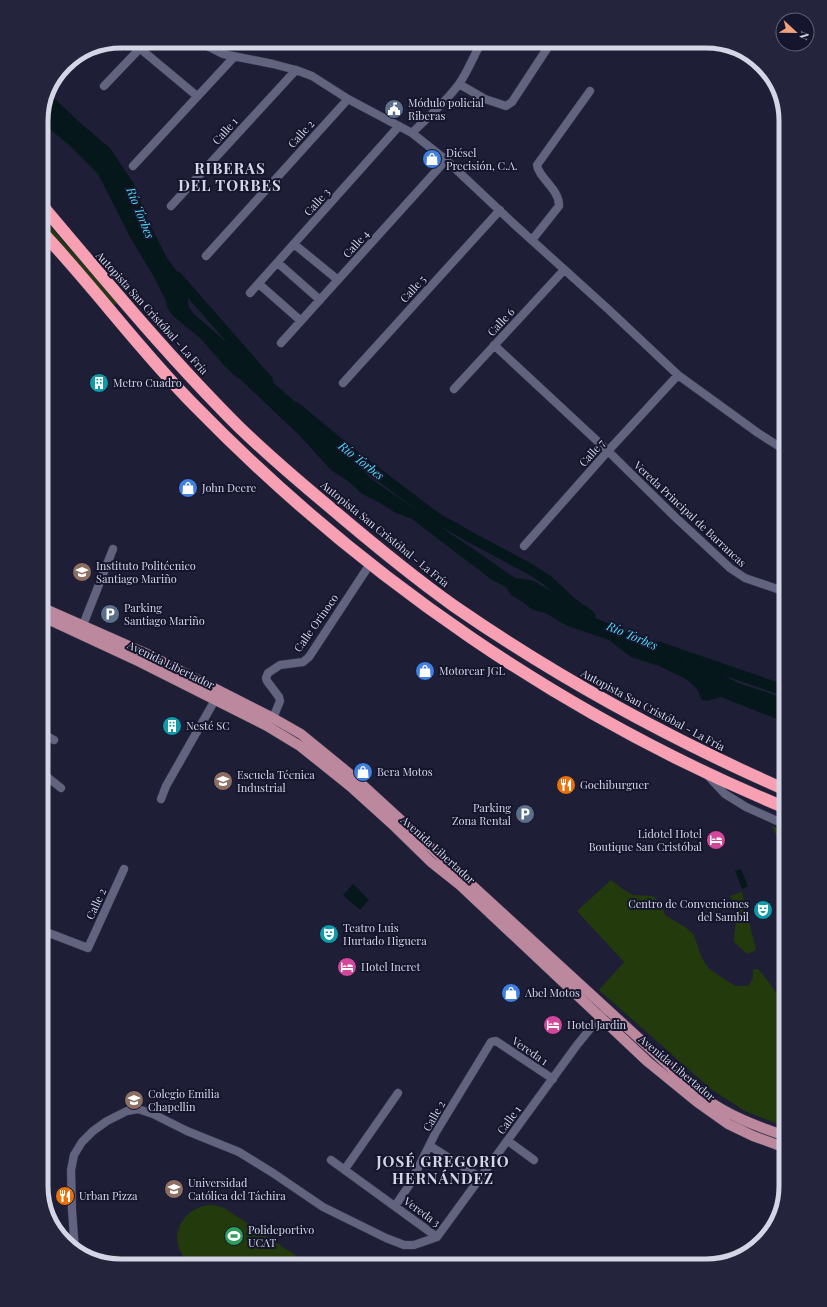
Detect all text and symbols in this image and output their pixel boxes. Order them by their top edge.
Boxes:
north arrow [775,12,815,52]
text: N [796,29,813,42]
place label: Módulo policial Riberas [408,95,484,123]
public building icon: Módulo policial Riberas [383,98,405,120]
street label: Calle 1 [208,114,241,147]
street label: Calle 2 [284,116,317,151]
place label: Diésel Precisión, C.A. [446,145,518,173]
shop icon: Diésel Precisión, C.A. [421,148,443,170]
district label: RIBERAS DEL TORBES [178,158,282,195]
water label: Río Torbes [123,184,159,241]
street label: Calle 3 [300,185,333,219]
street label: Calle 4 [339,226,373,261]
street label: Autopista San Cristóbal - La Fría [92,247,212,378]
street label: Calle 5 [396,271,429,306]
street label: Calle 6 [484,304,518,339]
building icon: Metro Cuadro [88,372,110,394]
place label: Metro Cuadro [113,375,182,390]
street label: Calle 7 [575,435,608,470]
water label: Río Torbes [335,437,388,483]
street label: Vereda Principal de Barrancas [630,457,750,570]
shop icon: John Deere [177,477,199,499]
street label: Autopista San Cristóbal - La Fría [317,477,453,590]
place label: John Deere [201,480,257,495]
place label: Instituto Politécnico Santiago Mariño [96,558,196,586]
school or university icon: Instituto Politécnico Santiago Mariño [71,561,93,583]
street label: Calle Orinoco [290,591,341,655]
place label: Parking Santiago Mariño [124,600,205,628]
parking icon: Parking Santiago Mariño [99,603,121,625]
water label: Río Torbes [604,617,661,653]
street label: Avenida Libertador [124,637,217,692]
shop icon: Motorcar JGL [414,660,436,682]
place label: Motorcar JGL [439,663,505,678]
street label: Autopista San Cristóbal - La Fría [578,665,728,754]
building icon: Nesté SC [161,715,183,737]
place label: Nesté SC [186,718,230,733]
shop icon: Bera Motos [352,761,374,783]
place label: Bera Motos [377,764,433,779]
place label: Escuela Técnica Industrial [237,767,315,795]
school or university icon: Escuela Técnica Industrial [212,770,234,792]
restaurant icon: Gochiburguer [555,774,577,796]
place label: Gochiburguer [580,777,649,792]
place label: Parking Zona Rental [452,800,511,828]
parking icon: Parking Zona Rental [514,803,536,825]
street label: Avenida Libertador [397,812,479,887]
place label: Lidotel Hotel Boutique San Cristóbal [589,826,702,854]
hotel icon: Lidotel Hotel Boutique San Cristóbal [705,829,727,851]
street label: Calle 2 [82,886,109,922]
place label: Centro de Convenciones del Sambil [628,896,749,924]
theatre icon: Centro de Convenciones del Sambil [752,899,774,921]
place label: Teatro Luis Hurtado Higuera [343,920,427,948]
theatre icon: Teatro Luis Hurtado Higuera [318,923,340,945]
hotel icon: Hotel Incret [336,956,358,978]
place label: Hotel Incret [361,959,420,974]
shop icon: Abel Motos [500,982,522,1004]
place label: Abel Motos [524,985,580,1000]
hotel icon: Hotel Jardin [542,1014,564,1036]
place label: Hotel Jardin [567,1017,627,1032]
street label: Avenida Libertador [635,1031,719,1104]
street label: Vereda 1 [508,1032,551,1068]
place label: Colegio Emilia Chapellin [148,1086,220,1114]
school or university icon: Colegio Emilia Chapellin [123,1089,145,1111]
street label: Calle 2 [419,1098,448,1134]
street label: Calle 1 [493,1103,524,1137]
district label: JOSÉ GREGORIO HERNÁNDEZ [375,1151,510,1188]
place label: Universidad Católica del Táchira [188,1175,286,1203]
school or university icon: Universidad Católica del Táchira [163,1178,185,1200]
restaurant icon: Urban Pizza [54,1185,76,1207]
place label: Urban Pizza [79,1188,138,1203]
street label: Vereda 3 [400,1193,444,1230]
place label: Polideportivo UCAT [248,1222,314,1250]
sports icon: Polideportivo UCAT [223,1225,245,1247]

